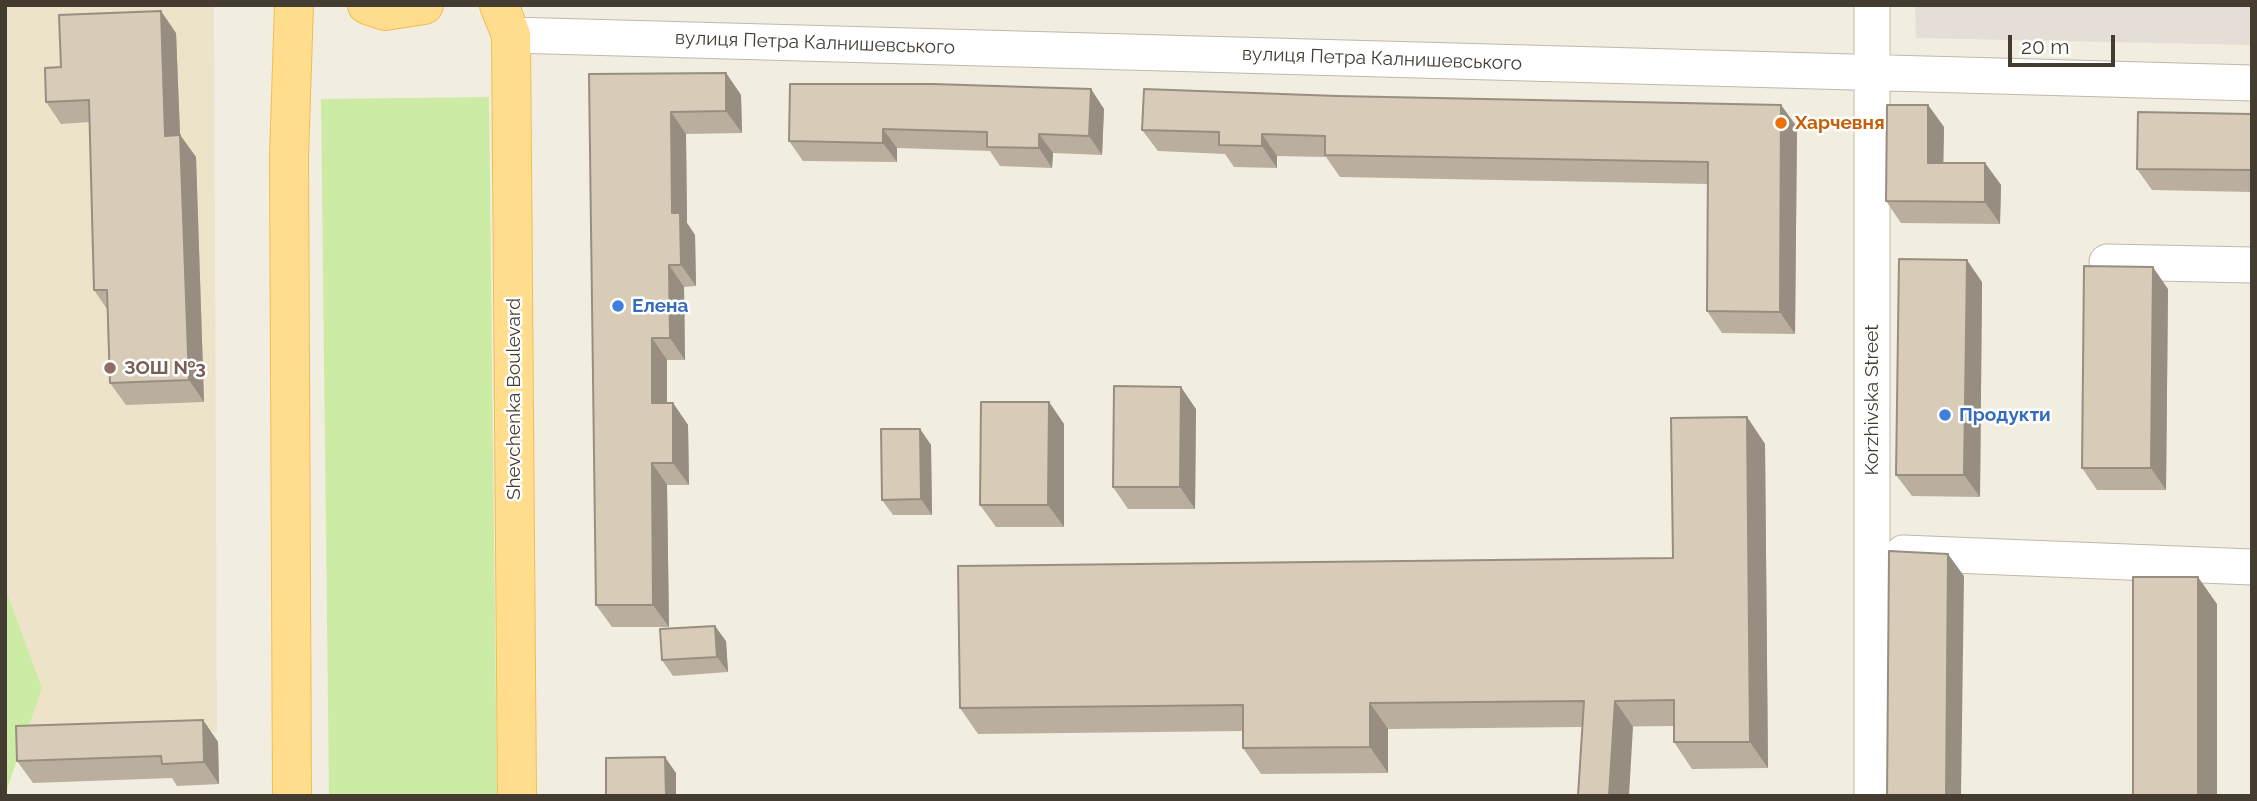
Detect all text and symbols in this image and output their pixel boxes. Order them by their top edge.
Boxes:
scale bar [2012,21,2119,65]
street label: вулиця Петра Калнишевського [674,27,956,59]
text: 20 m [2021,34,2069,59]
street label: вулиця Петра Калнишевського [1241,43,1523,75]
place label: Харчевня [1795,112,1885,134]
marker: Харчевня [1773,115,1789,131]
place label: Елена [632,295,688,317]
street label: Shevchenka Boulevard [503,298,525,500]
marker: Елена [610,298,626,314]
street label: Korzhivska Street [1861,324,1883,476]
place label: ЗОШ №3 [124,357,206,379]
marker: ЗОШ №3 [102,360,118,376]
place label: Продукти [1959,404,2051,426]
marker: Продукти [1937,407,1953,423]

